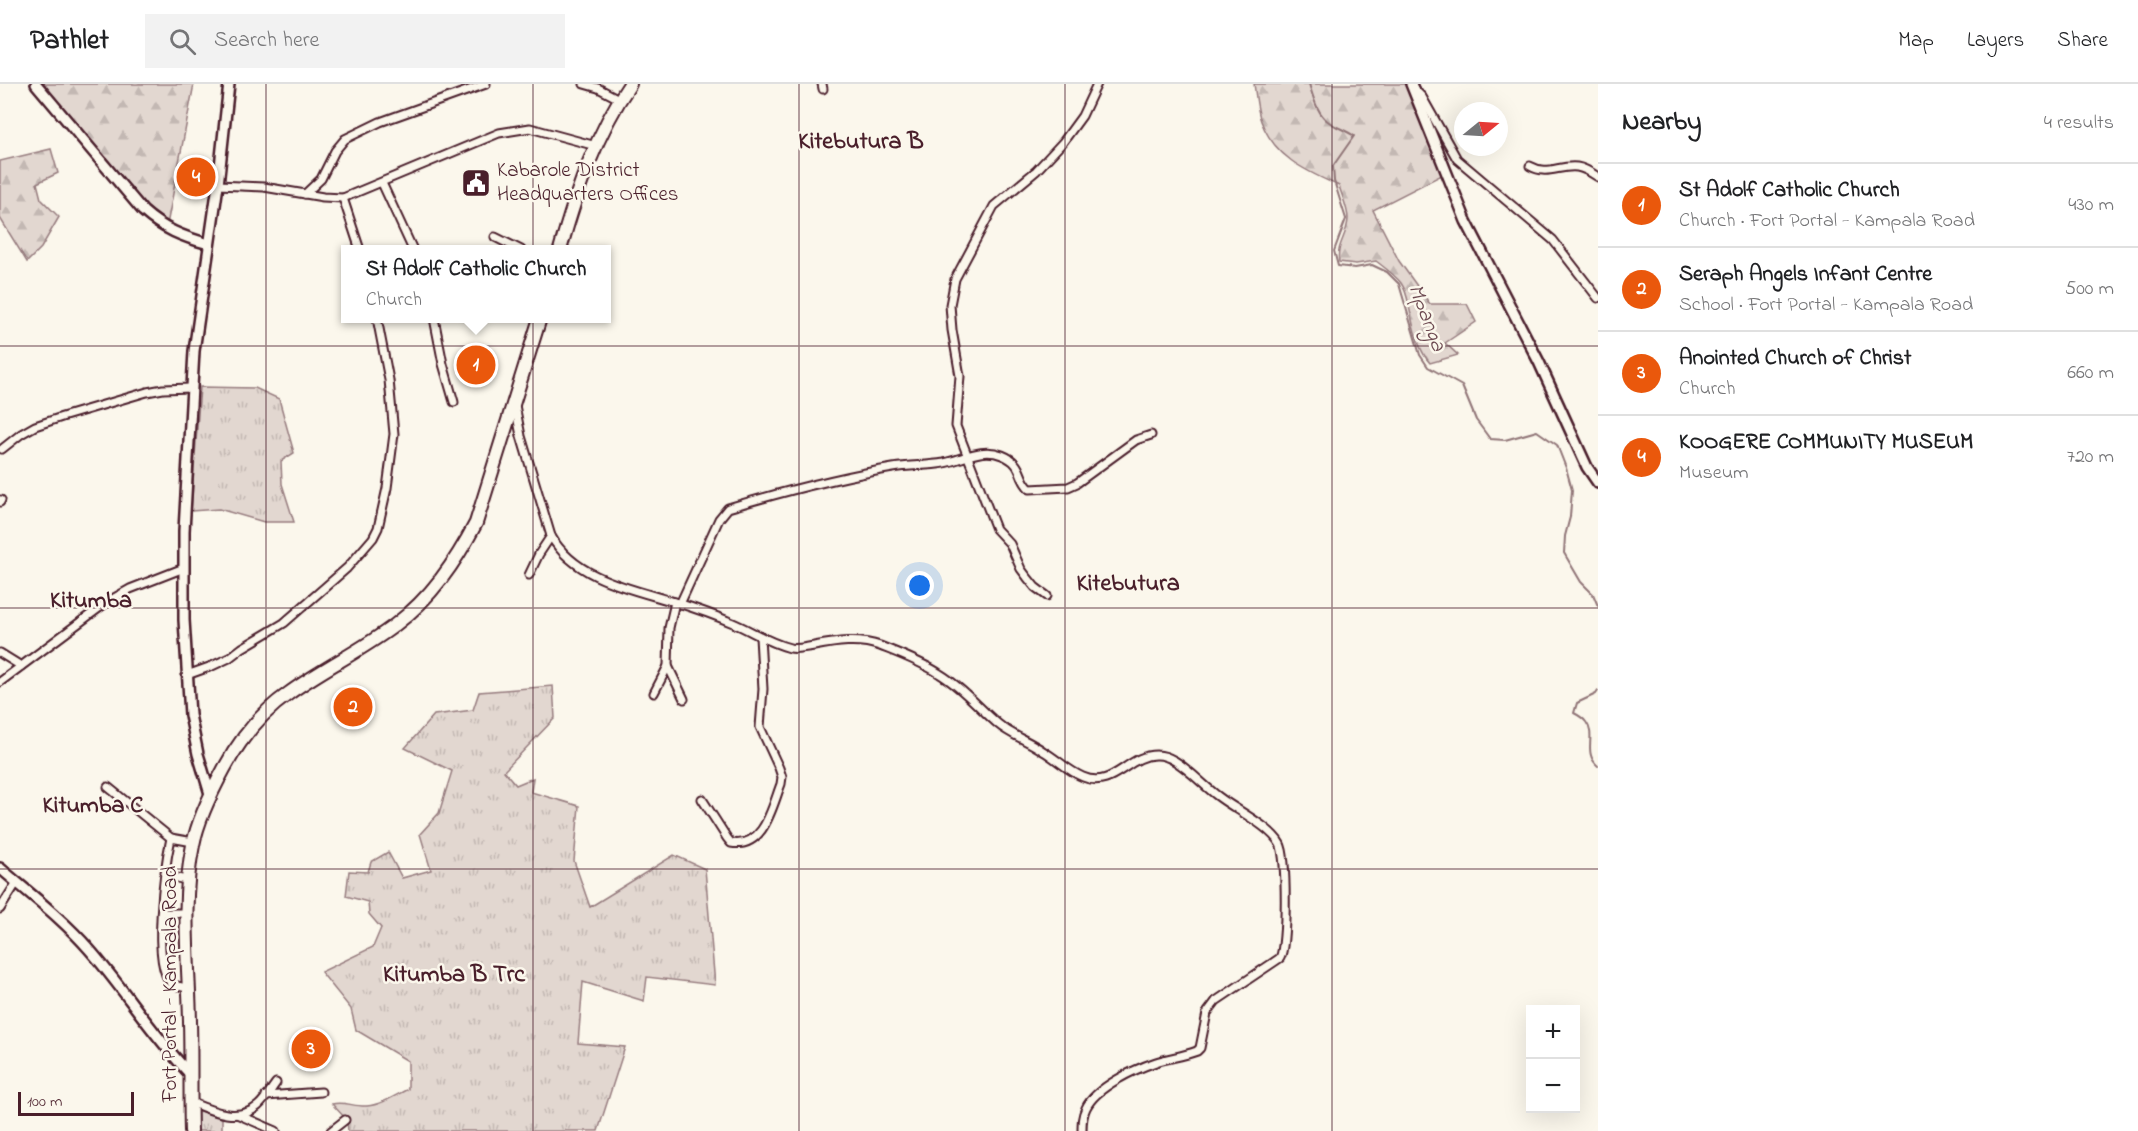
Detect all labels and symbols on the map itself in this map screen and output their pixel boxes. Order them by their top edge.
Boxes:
north arrow [1454,102,1508,156]
district label: Kitebutura B [798,125,924,160]
pin: 4 [176,154,216,200]
place label: Kabarole District Headquarters Offices [497,156,679,210]
public building icon: Kabarole District Headquarters Offices [460,167,492,199]
water label: Mpanga [1399,280,1454,357]
pin: 1 [456,342,496,388]
district label: Kitebutura [1076,567,1180,602]
your location [905,571,934,600]
district label: Kitumba [50,584,132,619]
pin: 2 [334,684,372,730]
district label: Kitumba C [42,789,144,824]
street label: Fort Portal - Kampala Road [156,866,186,1103]
district label: Kitumba B Trc [383,958,526,993]
pin: 3 [292,1026,330,1072]
scale bar [18,1089,134,1116]

